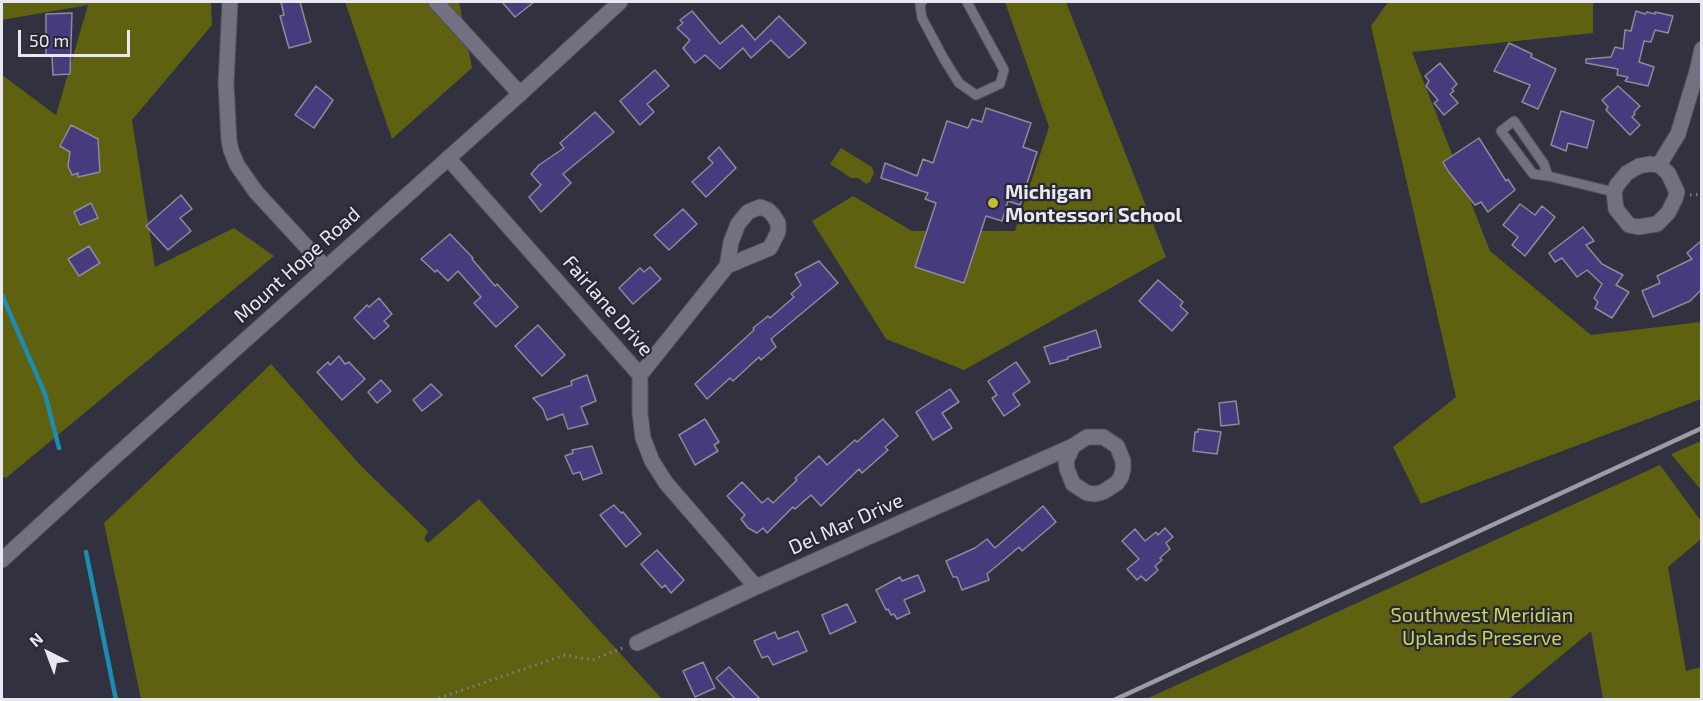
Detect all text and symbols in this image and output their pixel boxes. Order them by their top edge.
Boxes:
scale bar [21,18,134,56]
text: 50 m [29,29,69,51]
place label: Michigan Montessori School [1005,180,1182,227]
marker: Michigan Montessori School [986,196,1000,210]
street label: Mount Hope Road [229,202,365,328]
street label: Fairlane Drive [558,251,658,361]
street label: Del Mar Drive [785,488,907,560]
park label: Southwest Meridian Uplands Preserve [1391,603,1573,650]
north arrow [18,623,78,683]
text: N [25,628,46,650]

